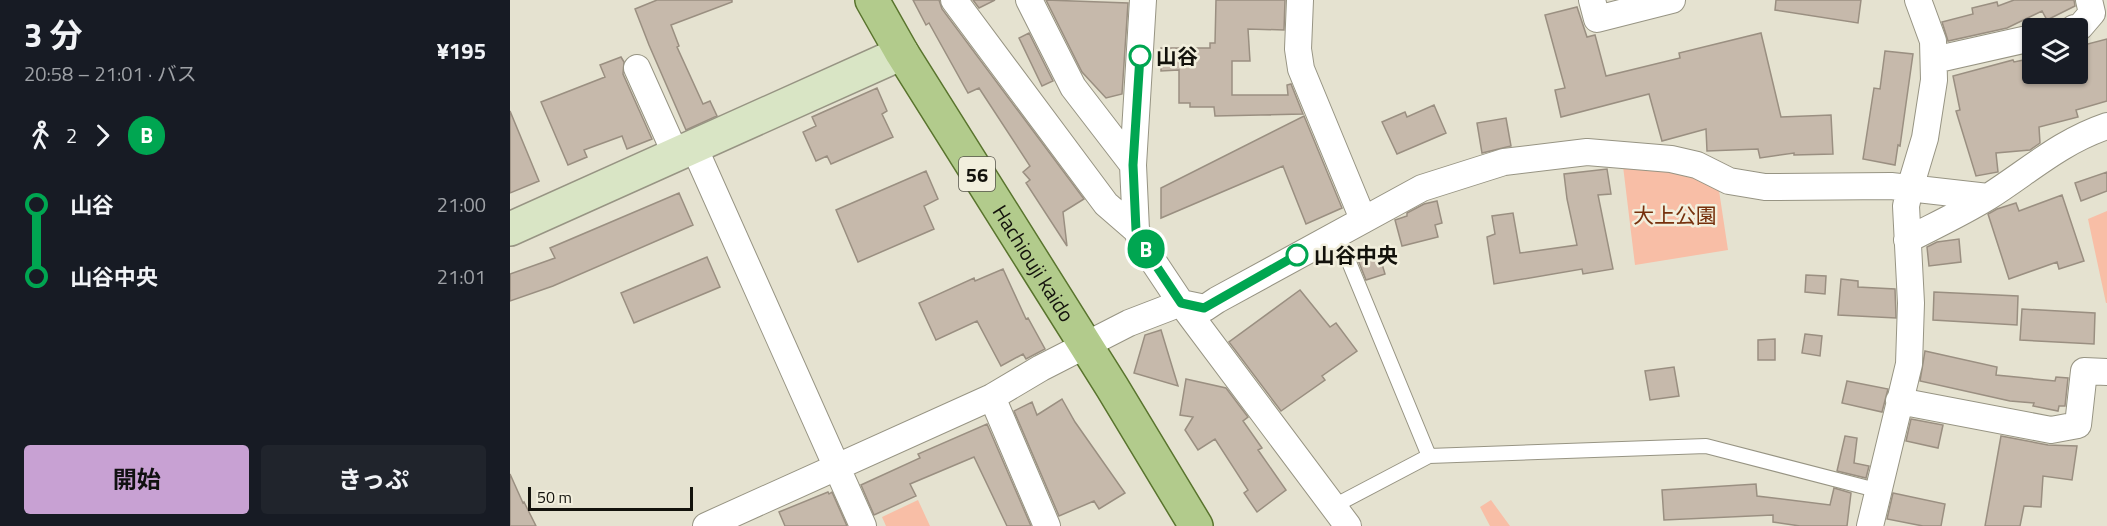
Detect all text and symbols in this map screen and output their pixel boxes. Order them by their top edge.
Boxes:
text: 3 分 [24,10,83,60]
map controls [2022,18,2088,84]
button: layers [2022,18,2088,84]
text: ¥195 [437,34,486,68]
place label: 山谷 [1156,40,1198,72]
marker: 山谷 [1129,45,1151,67]
text: 20:58 – 21:01 · バス [24,58,197,89]
icon: walk [24,119,57,152]
icon: forward [86,119,119,152]
text: B [140,119,153,151]
text: 2 [66,120,77,151]
road number: 56 [959,157,995,191]
text: 山谷 [70,188,114,222]
text: 21:00 [437,189,486,220]
street label: Hachiouji kaido [985,198,1083,328]
park label: 大上公園 [1633,199,1717,231]
line badge: B [1126,230,1166,268]
text: B [1140,233,1152,265]
place label: 山谷中央 [1314,239,1398,271]
marker: 山谷中央 [1286,244,1308,266]
text: 山谷中央 [70,260,158,294]
text: 21:01 [437,261,486,292]
button: 開始 [24,445,249,514]
button: きっぷ [261,445,486,514]
scale bar [528,484,693,512]
text: 50 m [537,485,572,509]

